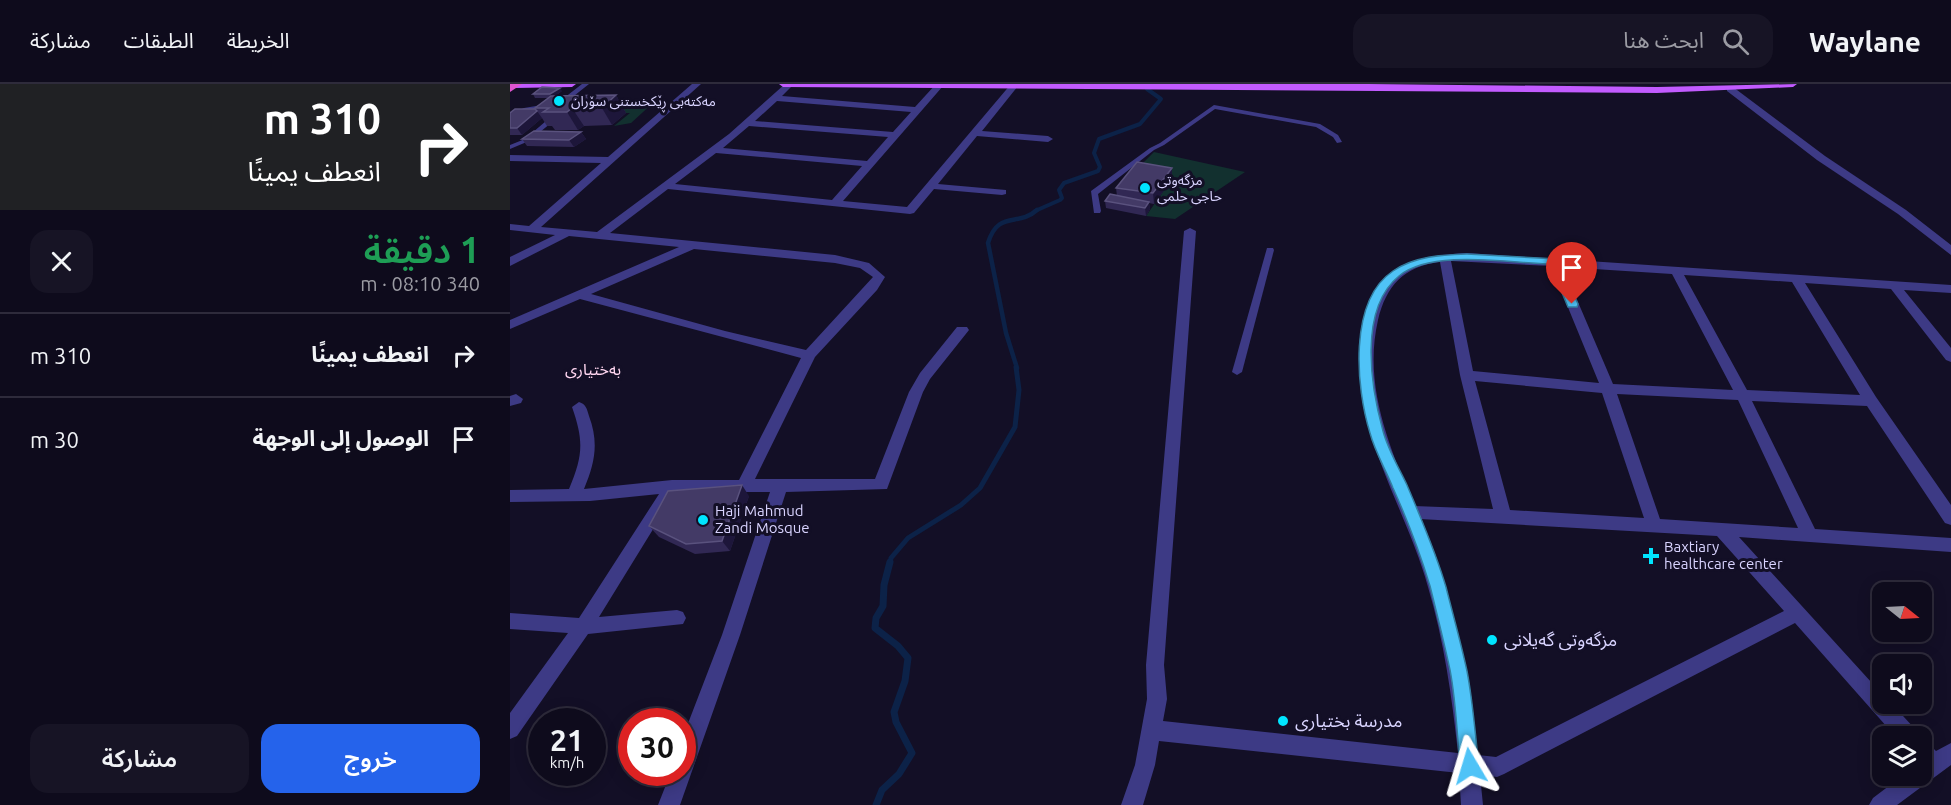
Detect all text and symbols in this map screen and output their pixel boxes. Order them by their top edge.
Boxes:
search box [1353,14,1773,68]
icon: search [1719,25,1752,58]
text: Waylane [1809,26,1921,57]
text: ابحث هنا [1623,27,1704,52]
text: مشاركة [30,28,91,52]
text: الطبقات [124,28,194,52]
text: الخريطة [227,28,290,52]
place label: مەکتەبی ڕێکخستنی سۆران [571,93,716,113]
marker: مەکتەبی ڕێکخستنی سۆران [552,94,566,108]
text: 310 m [264,95,381,142]
icon: right [402,108,480,186]
text: انعطف يمينًا [247,156,381,186]
place label: مزگەوتی حاجی حلمی [1157,172,1222,205]
marker: مزگەوتی حاجی حلمی [1138,181,1152,195]
text: 1 دقيقة [364,229,480,270]
button: close [30,230,93,293]
pin [1546,242,1597,304]
icon: arrive [1555,251,1588,284]
text: 340 m · 08:10 [360,272,480,295]
icon: right [447,339,480,372]
text: انعطف يمينًا [311,341,429,366]
text: 310 m [30,343,91,368]
district label: بەختیاری [565,360,621,379]
icon: arrive [447,423,480,456]
text: الوصول إلى الوجهة [252,425,429,450]
text: 30 m [30,427,79,452]
place label: Haji Mahmud Zandi Mosque [715,502,810,536]
marker: Haji Mahmud Zandi Mosque [696,513,710,527]
place label: Baxtiary healthcare center [1664,538,1783,572]
marker: Baxtiary healthcare center [1642,547,1660,565]
north arrow [1872,582,1932,642]
map controls [1872,582,1932,786]
place label: مزگەوتی گەیلانی [1504,629,1617,651]
marker: مزگەوتی گەیلانی [1485,633,1499,647]
button: sound [1872,654,1932,714]
speed limit sign: 30 [618,708,696,786]
place label: مدرسة بختيارى [1295,710,1402,732]
marker: مدرسة بختيارى [1276,714,1290,728]
text: 21 [550,723,584,757]
button: مشاركة [30,724,249,793]
button: خروج [261,724,480,793]
button: layers [1872,726,1932,786]
position arrow [1438,734,1502,798]
text: km/h [550,754,584,771]

